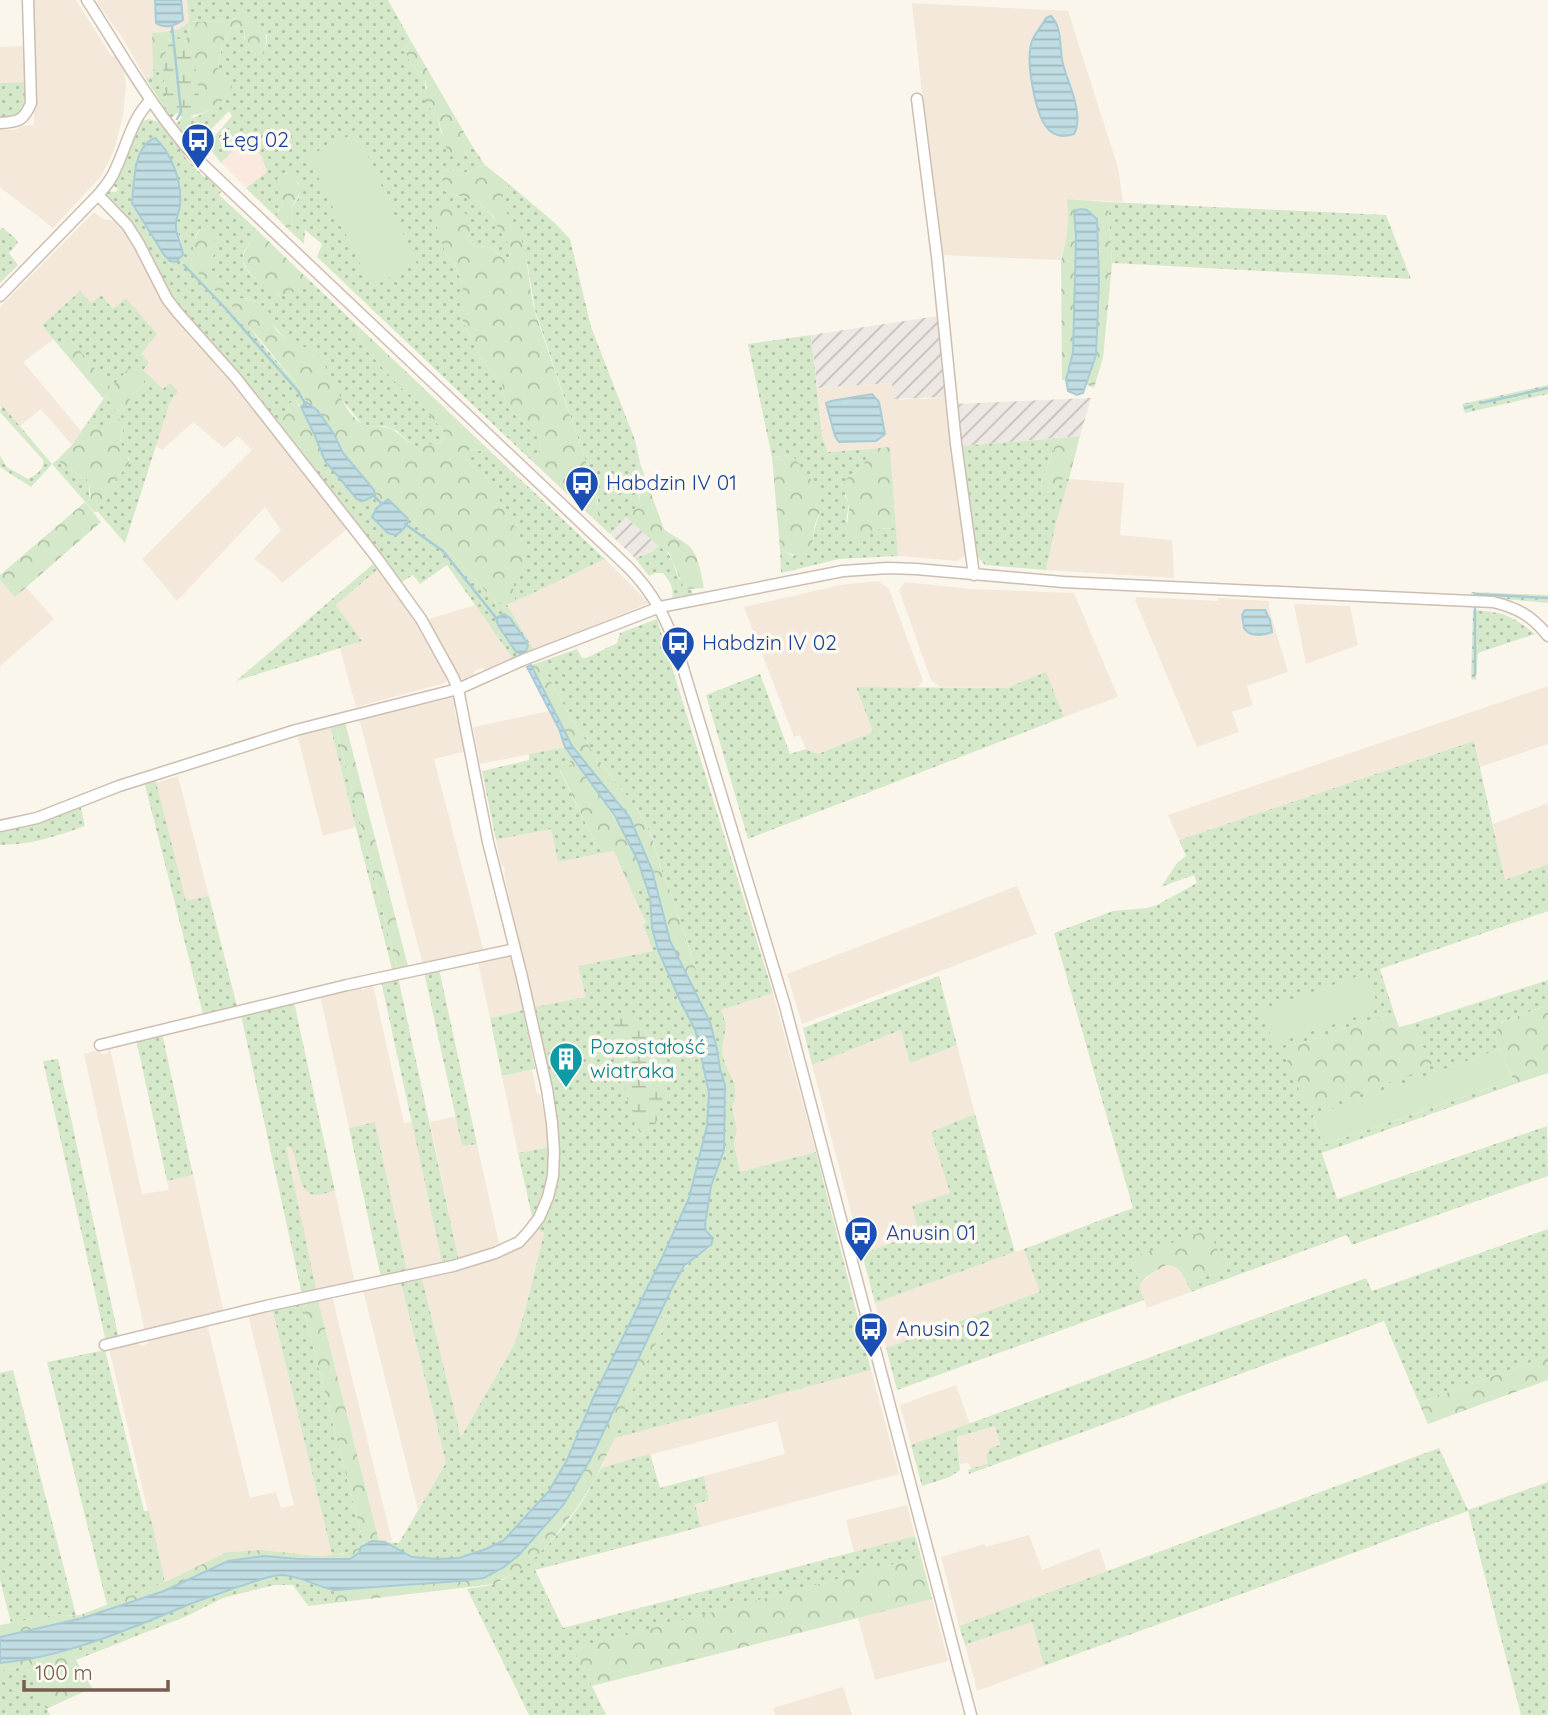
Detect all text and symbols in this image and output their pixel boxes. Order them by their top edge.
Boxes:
bus stop icon: Łęg 02 [179,121,217,170]
place label: Łęg 02 [222,126,289,152]
bus stop icon: Habdzin IV 01 [563,464,601,513]
place label: Habdzin IV 01 [606,469,737,495]
bus stop icon: Habdzin IV 02 [659,624,697,673]
place label: Habdzin IV 02 [702,629,837,655]
place label: Pozostałość wiatraka [590,1033,705,1083]
building icon: Pozostałość wiatraka [547,1040,585,1089]
bus stop icon: Anusin 01 [842,1214,880,1263]
place label: Anusin 01 [886,1219,976,1245]
bus stop icon: Anusin 02 [852,1310,890,1359]
place label: Anusin 02 [896,1315,990,1341]
scale bar [24,1648,168,1692]
text: 100 m [35,1659,93,1685]

